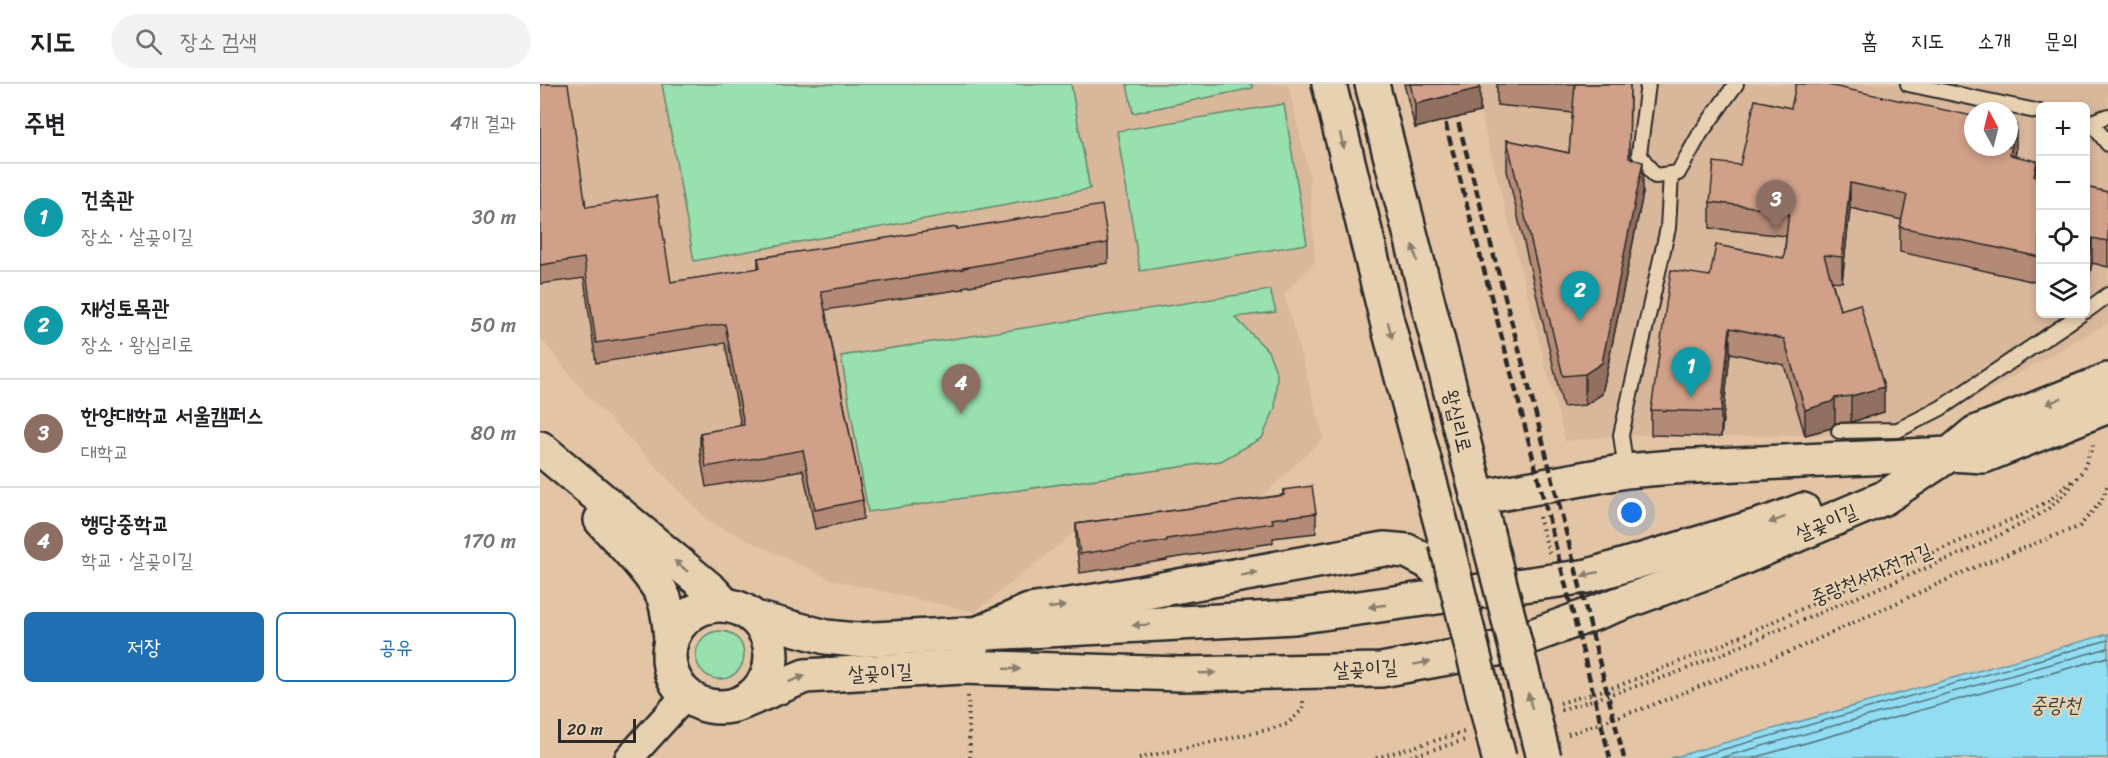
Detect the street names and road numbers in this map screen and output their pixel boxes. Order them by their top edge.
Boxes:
street label: 왕십리로 [1433,386,1482,457]
street label: 살곶이길 [1790,494,1863,551]
street label: 중랑천서자전거길 [1805,533,1937,616]
street label: 살곶이길 [1332,649,1398,688]
street label: 살곶이길 [847,653,913,692]

